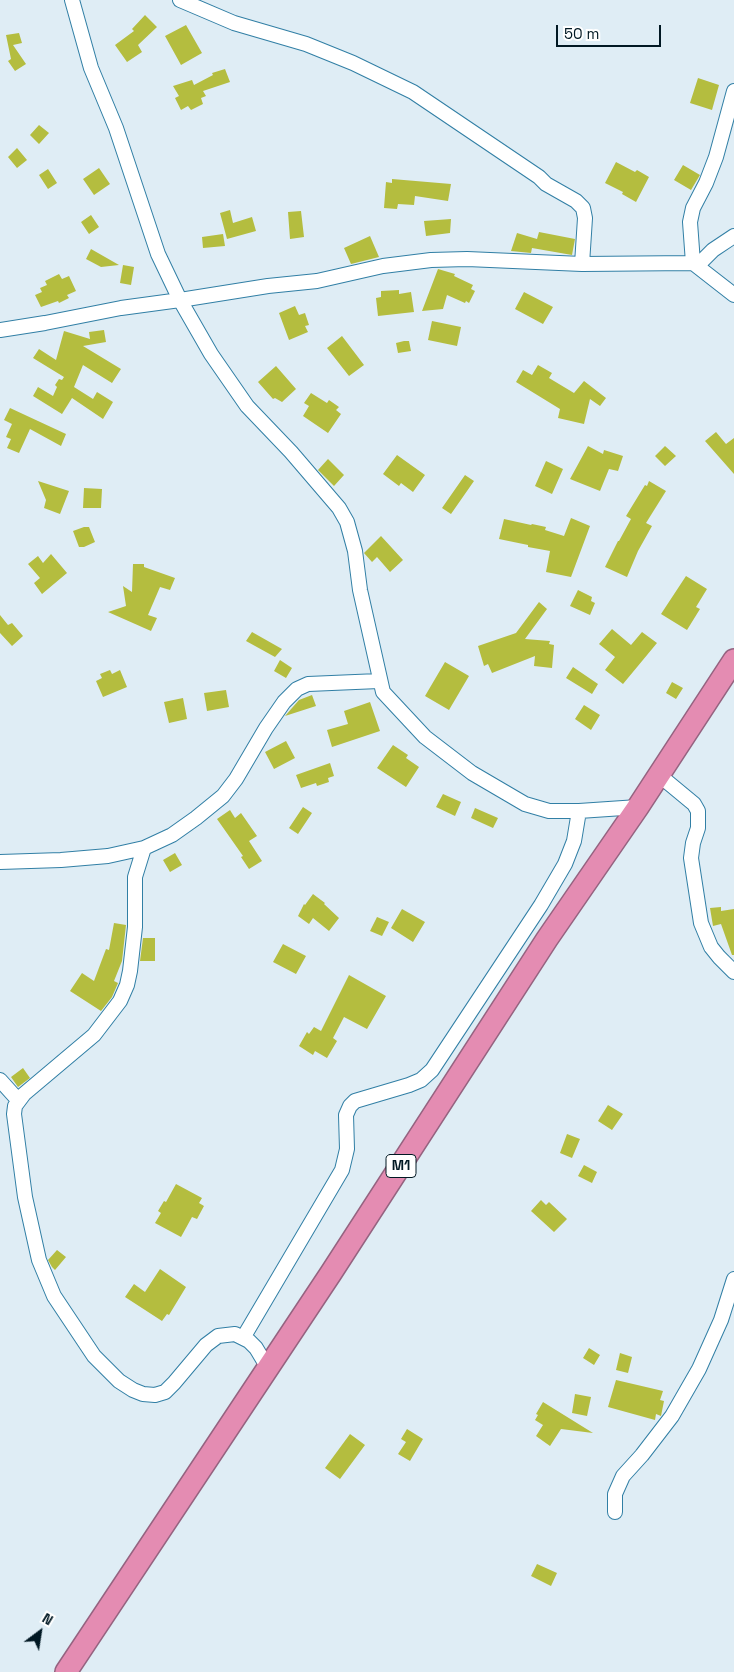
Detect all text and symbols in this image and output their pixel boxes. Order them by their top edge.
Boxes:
scale bar [559,15,664,47]
text: 50 m [564,24,599,43]
road number: M1 [386,1154,416,1178]
north arrow [15,1607,65,1657]
text: N [39,1609,56,1629]

